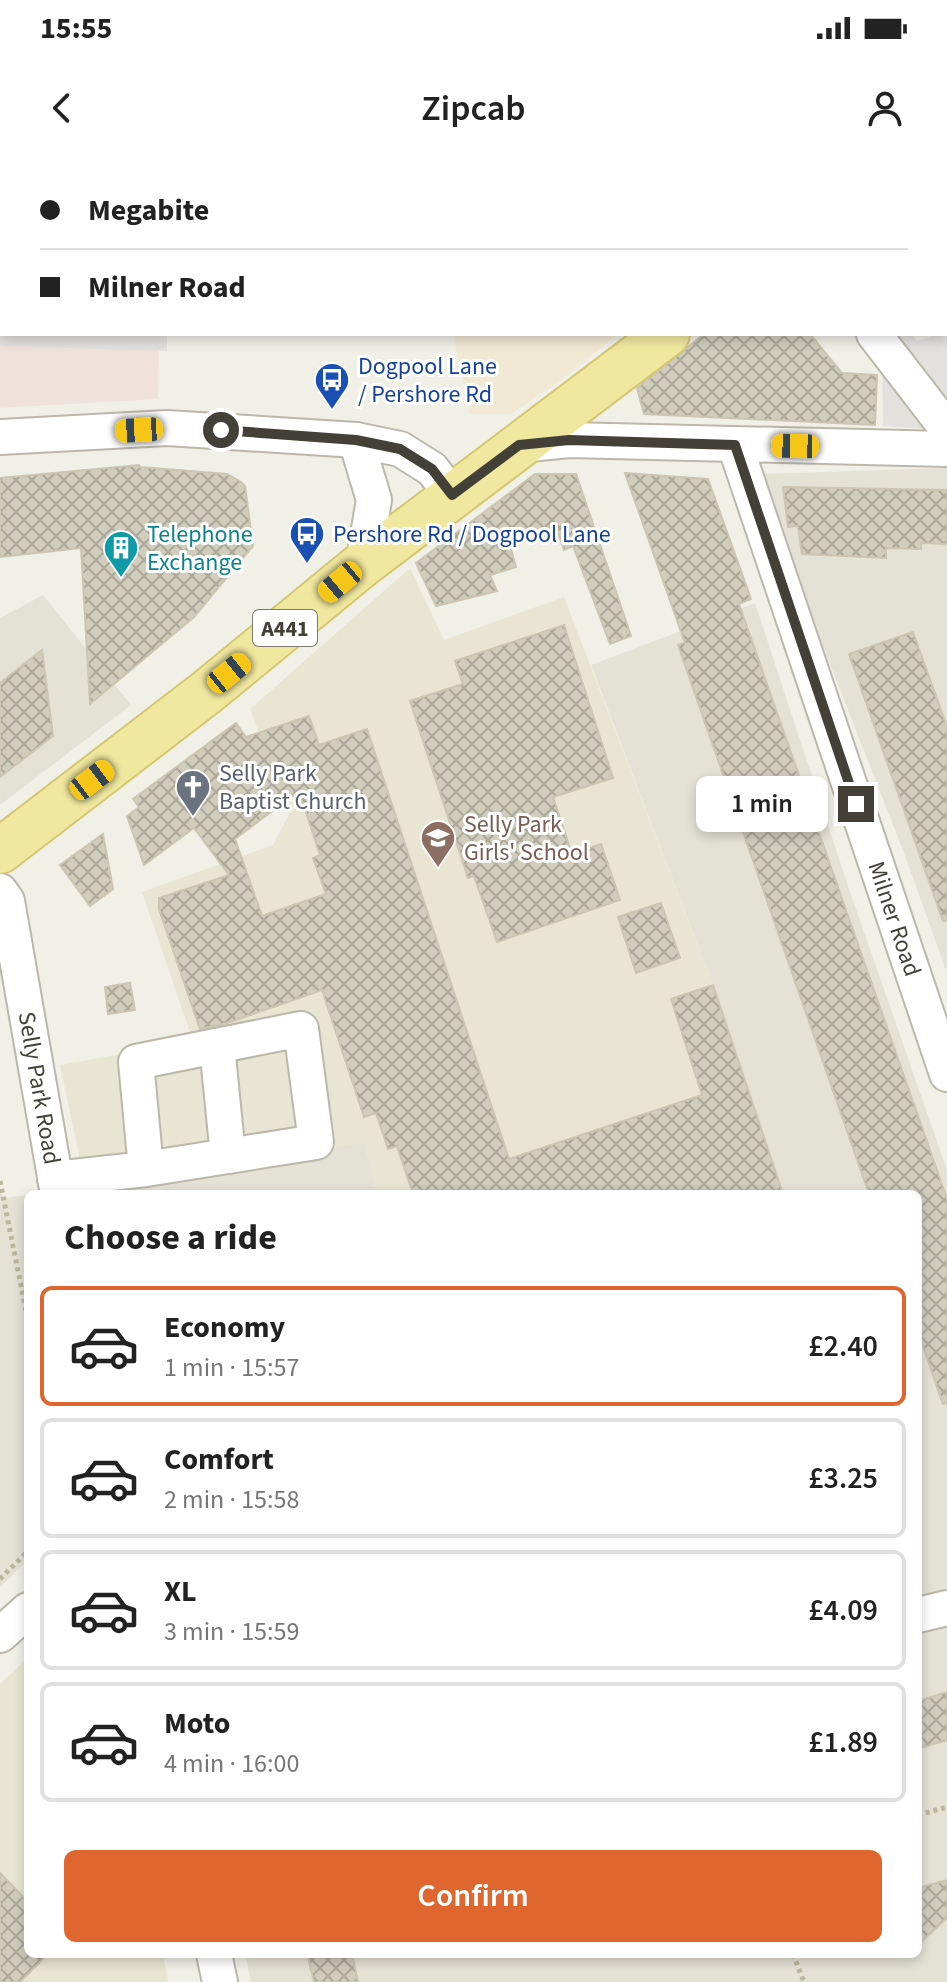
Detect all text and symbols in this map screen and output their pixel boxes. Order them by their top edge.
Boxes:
text: 15:55 [40,7,112,50]
text: Zipcab [421,83,526,134]
icon: back [40,86,84,130]
icon: person [863,86,907,130]
text: Megabite [88,189,209,232]
text: Milner Road [88,266,246,309]
place label: Dogpool Lane / Pershore Rd [358,349,497,412]
bus stop icon: Dogpool Lane / Pershore Rd [313,361,351,411]
route start [203,412,239,448]
car [114,417,164,443]
car [771,434,819,458]
bus stop icon: Pershore Rd / Dogpool Lane [288,515,326,565]
place label: Telephone Exchange [147,517,253,580]
place label: Pershore Rd / Dogpool Lane [333,517,611,552]
building icon: Telephone Exchange [102,529,140,579]
car [314,557,366,607]
road number: A441 [253,610,317,646]
car [203,649,255,697]
car [66,756,118,804]
place label: Selly Park Baptist Church [219,756,367,819]
church icon: Selly Park Baptist Church [174,768,212,818]
callout: 1 min [696,776,828,832]
text: 1 min [731,785,793,822]
route end [838,786,874,822]
place label: Selly Park Girls' School [464,807,589,870]
school or university icon: Selly Park Girls' School [419,819,457,869]
street label: Milner Road [859,857,930,981]
street label: Selly Park Road [9,1009,70,1167]
text: Choose a ride [64,1212,277,1263]
text: Economy [164,1306,285,1349]
icon: car [68,1310,140,1382]
text: £2.40 [808,1325,878,1368]
text: 1 min · 15:57 [164,1349,299,1386]
text: Comfort [164,1438,274,1481]
icon: car [68,1442,140,1514]
text: £3.25 [808,1457,878,1500]
text: 2 min · 15:58 [164,1481,299,1518]
text: XL [164,1570,197,1613]
icon: car [68,1574,140,1646]
text: £4.09 [808,1589,878,1632]
text: 3 min · 15:59 [164,1613,299,1650]
text: Moto [164,1702,230,1745]
icon: car [68,1706,140,1778]
text: £1.89 [808,1721,878,1764]
text: 4 min · 16:00 [164,1745,299,1782]
button: Confirm [64,1850,882,1942]

